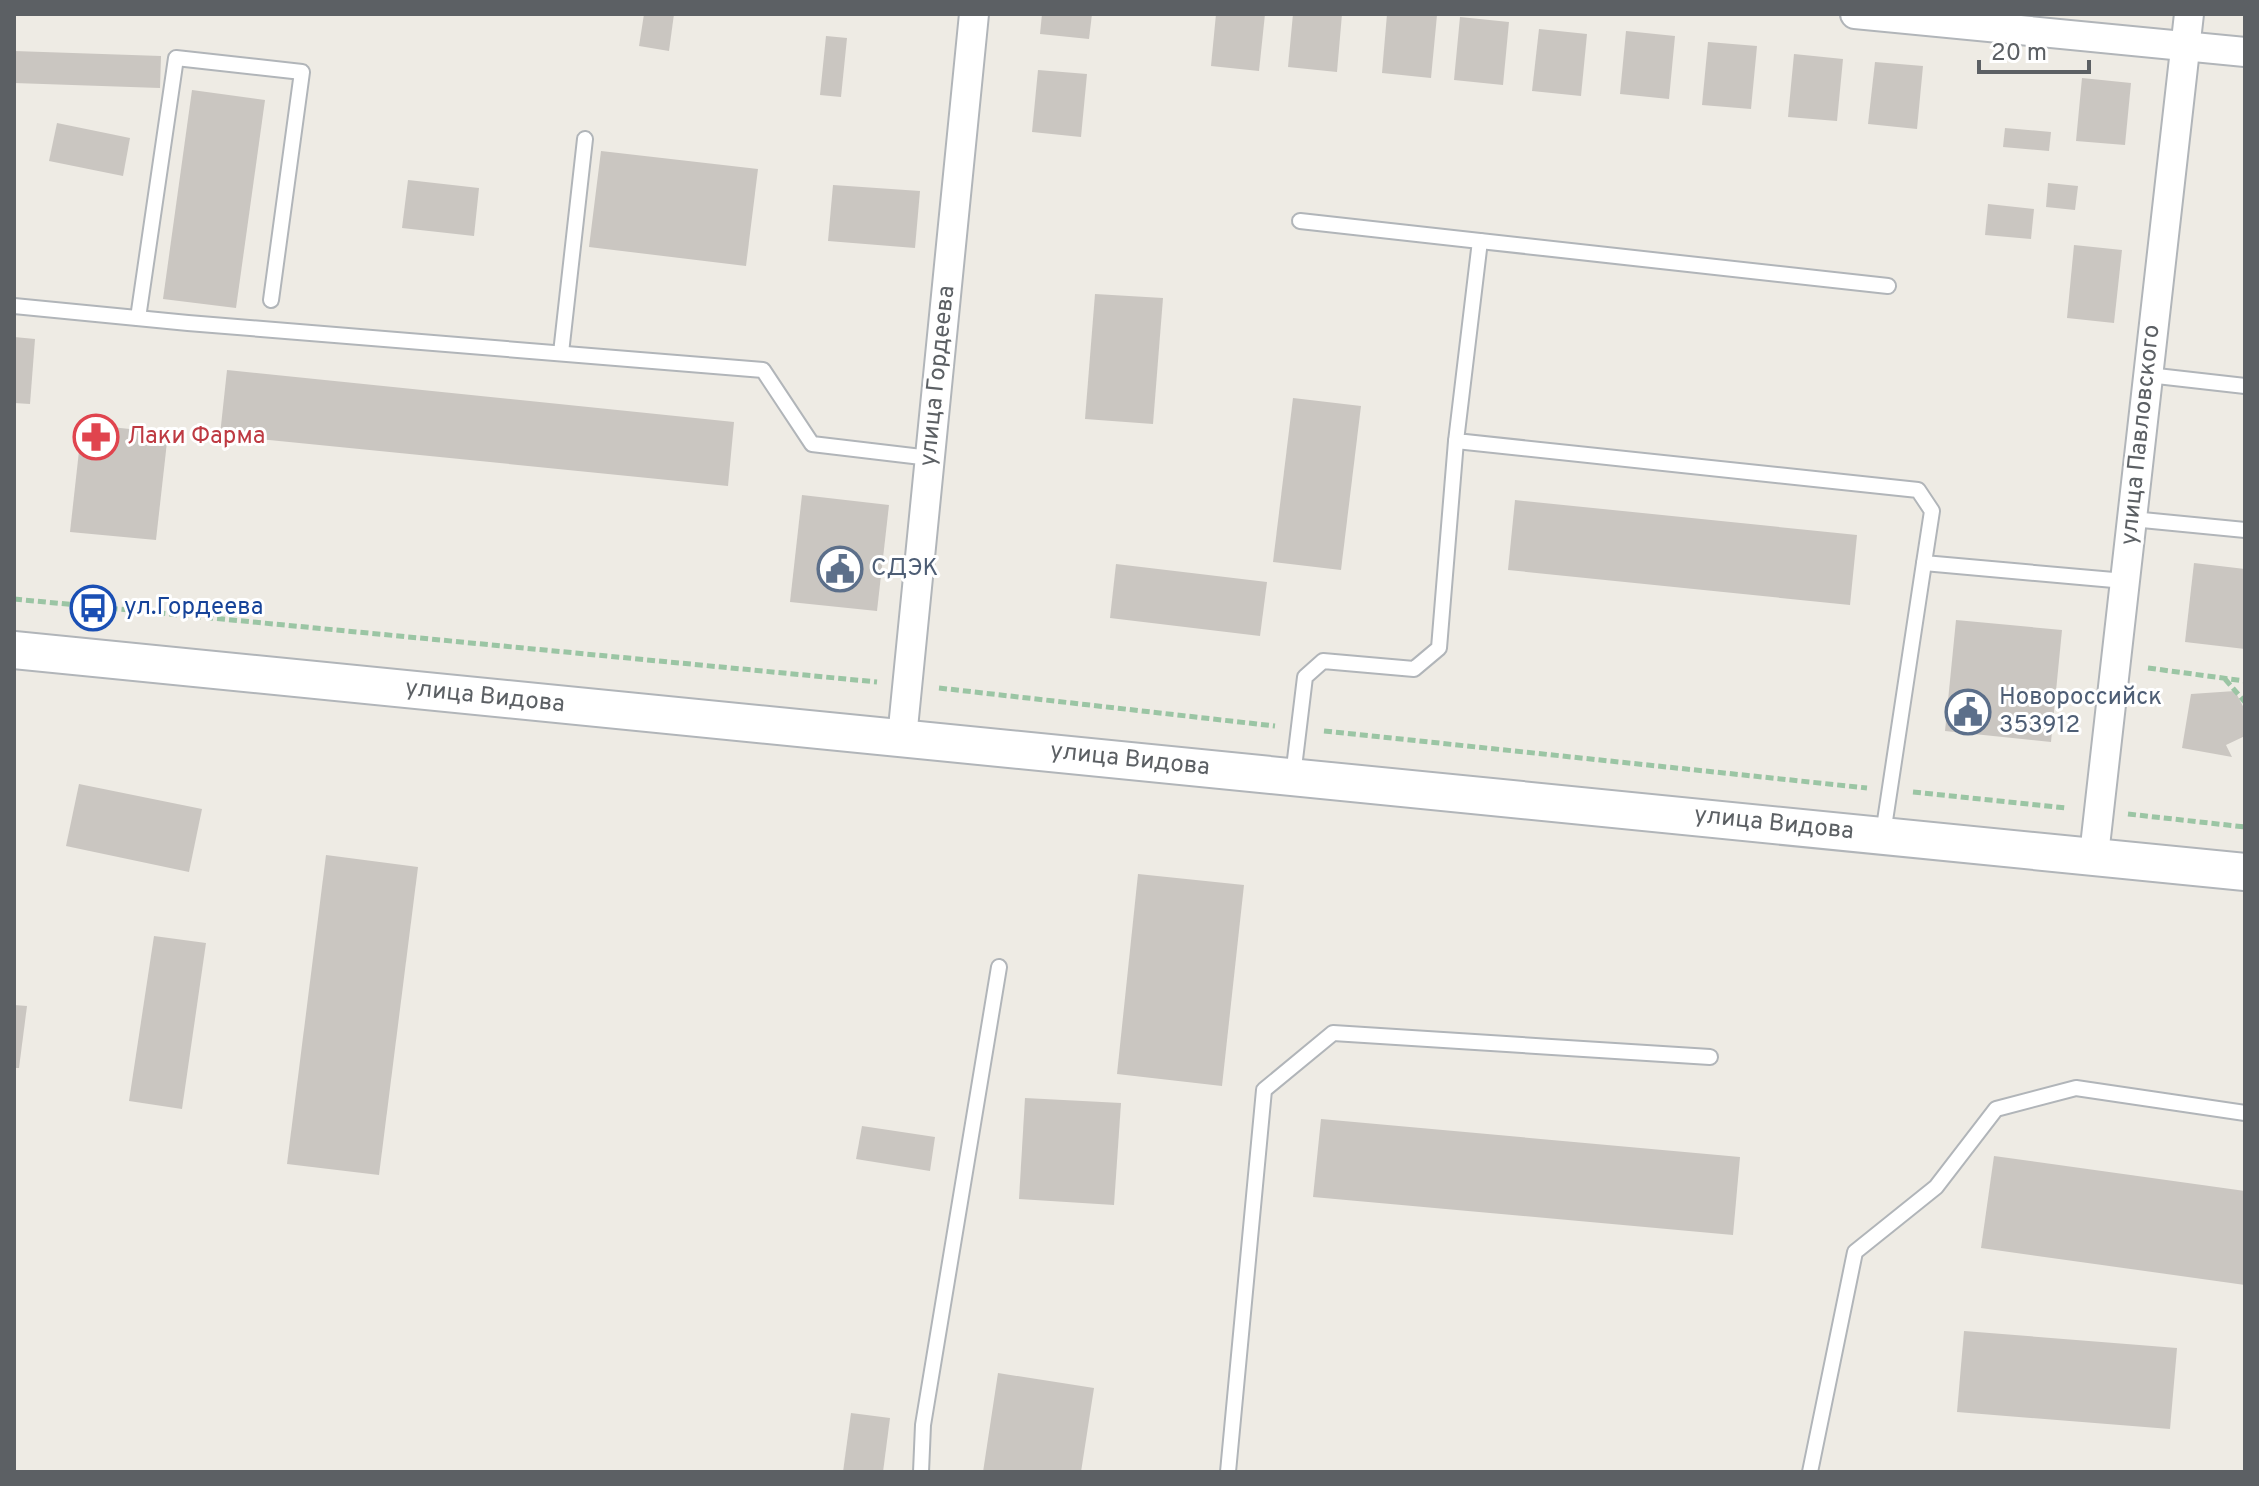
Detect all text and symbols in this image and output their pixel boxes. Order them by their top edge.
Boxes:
scale bar [1979,24,2089,74]
text: 20 m [1991,39,2047,69]
street label: улица Гордеева [914,284,962,468]
street label: улица Павловского [2115,323,2167,547]
pharmacy icon: Лаки Фарма [72,413,120,461]
place label: Лаки Фарма [127,422,265,452]
public building icon: СДЭК [816,545,864,593]
place label: СДЭК [871,554,938,584]
bus stop icon: ул.Гордеева [69,584,117,632]
place label: ул.Гордеева [124,593,263,623]
street label: улица Видова [404,674,566,720]
place label: Новороссийск 353912 [1999,683,2162,741]
public building icon: Новороссийск 353912 [1944,688,1992,736]
street label: улица Видова [1049,737,1211,783]
street label: улица Видова [1693,801,1855,847]

